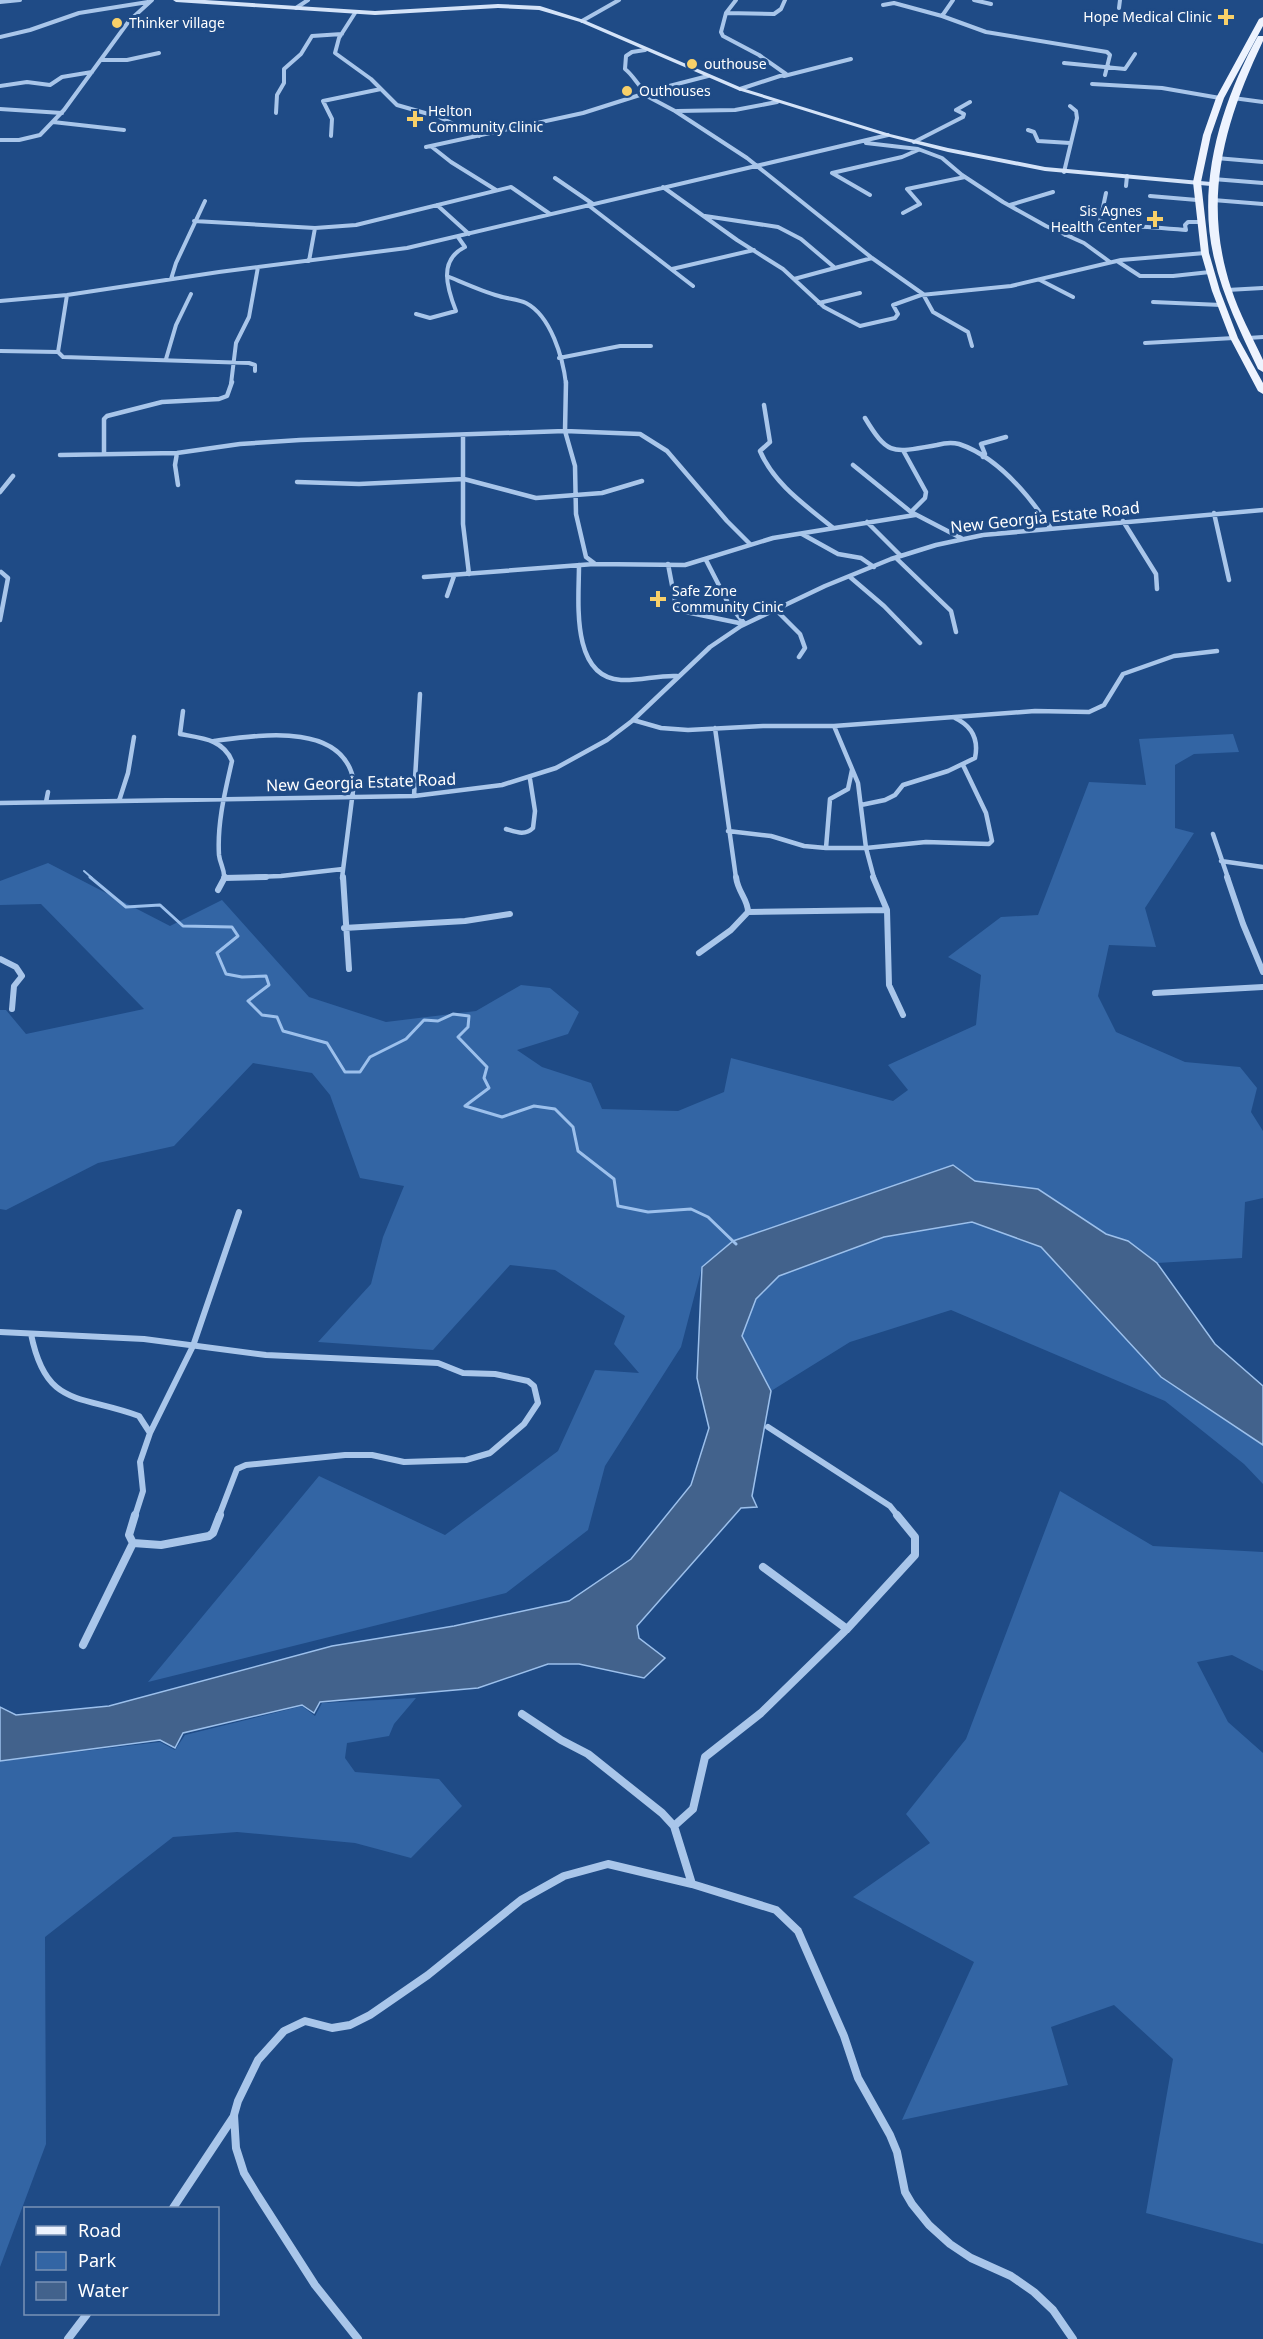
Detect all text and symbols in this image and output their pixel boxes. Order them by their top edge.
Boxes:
place label: Hope Medical Clinic [1083,7,1212,26]
marker: Hope Medical Clinic [1217,8,1235,26]
place label: Thinker village [129,13,225,32]
marker: Thinker village [110,16,124,30]
place label: outhouse [704,54,767,73]
marker: outhouse [685,57,699,71]
place label: Outhouses [639,81,711,100]
marker: Outhouses [620,84,634,98]
place label: Helton Community Clinic [428,101,544,136]
marker: Helton Community Clinic [406,110,424,128]
place label: Sis Agnes Health Center [1051,201,1142,236]
marker: Sis Agnes Health Center [1146,210,1164,228]
street label: New Georgia Estate Road [949,496,1141,538]
place label: Safe Zone Community Cinic [672,581,784,616]
marker: Safe Zone Community Cinic [649,590,667,608]
street label: New Georgia Estate Road [266,768,456,796]
legend [24,2207,219,2315]
text: Road [78,2218,121,2242]
text: Park [78,2248,116,2272]
text: Water [78,2278,129,2302]

